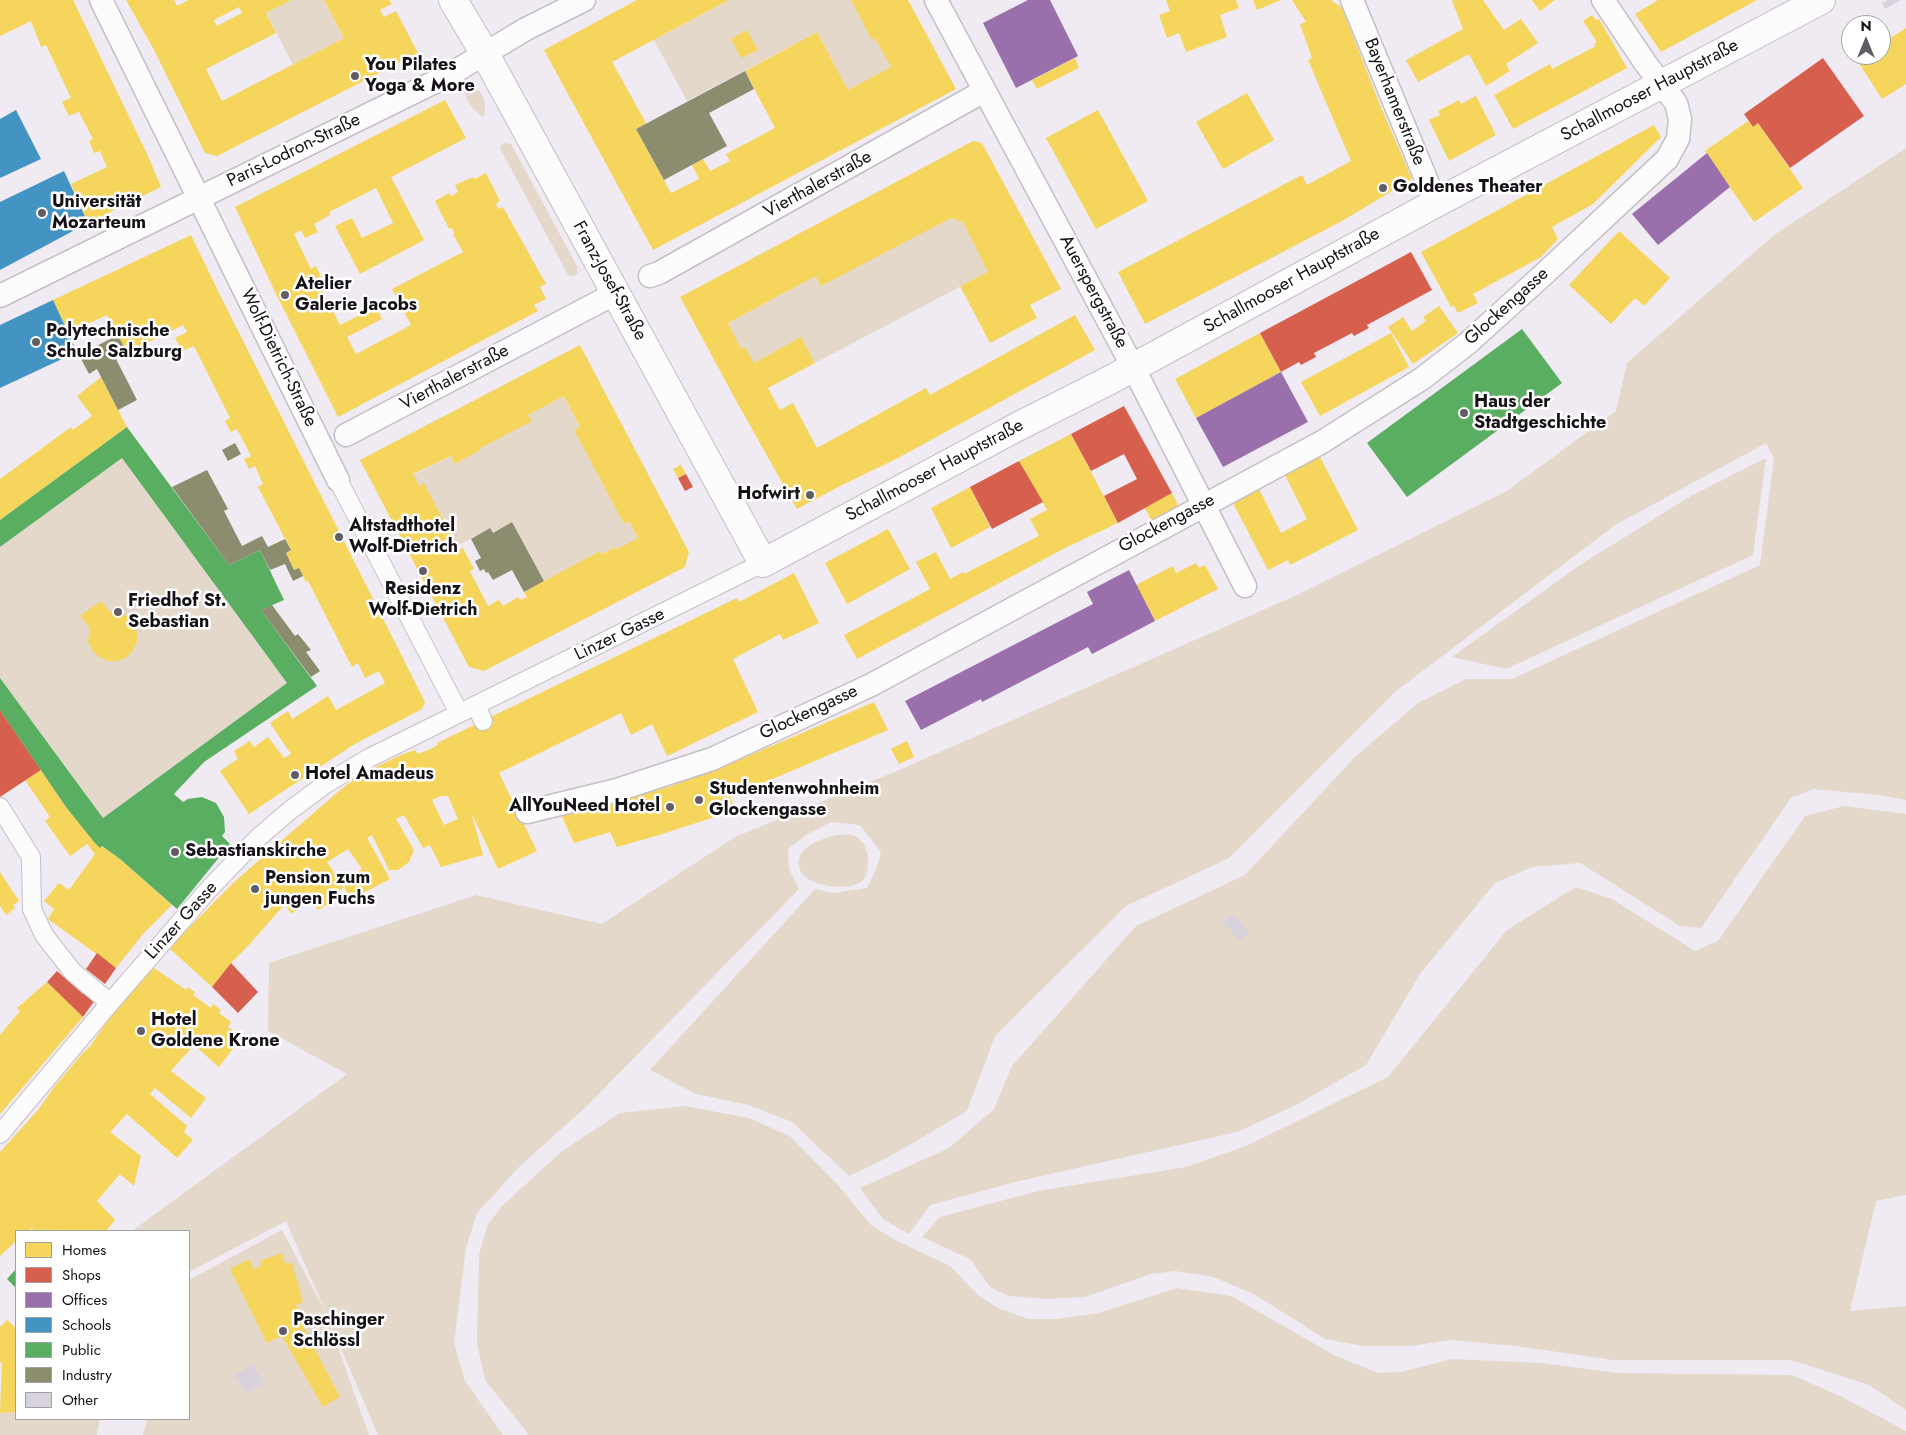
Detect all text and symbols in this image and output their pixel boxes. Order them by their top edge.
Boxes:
north arrow [1841,15,1891,65]
text: N [1860,16,1872,36]
street label: Bayerhamerstraße [1359,35,1429,169]
street label: Schallmooser Hauptstraße [1557,35,1743,147]
place label: You Pilates Yoga & More [365,55,475,98]
marker: You Pilates Yoga & More [349,70,361,82]
street label: Paris-Lodron-Straße [224,109,364,193]
street label: Vierthalerstraße [760,146,876,224]
place label: Goldenes Theater [1393,177,1543,199]
marker: Goldenes Theater [1377,182,1389,194]
place label: Universität Mozarteum [52,192,146,234]
marker: Universität Mozarteum [36,207,48,219]
street label: Franz-Josef-Straße [567,218,651,344]
street label: Schallmooser Hauptstraße [1200,224,1384,338]
street label: Auerspergstraße [1054,232,1132,352]
street label: Glockengasse [1461,264,1553,350]
place label: Atelier Galerie Jacobs [295,274,417,316]
street label: Wolf-Dietrich-Straße [235,285,321,431]
marker: Atelier Galerie Jacobs [279,289,291,301]
place label: Polytechnische Schule Salzburg [46,321,182,364]
marker: Polytechnische Schule Salzburg [30,336,42,348]
street label: Vierthalerstraße [397,340,513,416]
place label: Haus der Stadtgeschichte [1474,392,1606,434]
marker: Haus der Stadtgeschichte [1458,407,1470,419]
street label: Schallmooser Hauptstraße [842,415,1028,527]
place label: Hofwirt [737,484,800,506]
marker: Hofwirt [804,489,816,501]
street label: Glockengasse [1115,490,1219,558]
place label: Altstadthotel Wolf-Dietrich [349,516,458,558]
marker: Altstadthotel Wolf-Dietrich [333,531,345,543]
marker: Residenz Wolf-Dietrich [417,565,429,577]
place label: Residenz Wolf-Dietrich [368,579,478,622]
place label: Friedhof St. Sebastian [128,591,227,634]
street label: Linzer Gasse [571,604,669,666]
marker: Friedhof St. Sebastian [112,606,124,618]
street label: Glockengasse [757,681,861,745]
place label: Hotel Amadeus [305,764,434,786]
marker: Hotel Amadeus [289,769,301,781]
place label: Studentenwohnheim Glockengasse [709,779,879,822]
marker: Studentenwohnheim Glockengasse [693,794,705,806]
place label: AllYouNeed Hotel [509,796,660,818]
marker: AllYouNeed Hotel [664,801,676,813]
place label: Sebastianskirche [185,841,326,863]
marker: Sebastianskirche [169,846,181,858]
place label: Pension zum jungen Fuchs [265,868,375,911]
street label: Linzer Gasse [141,878,223,964]
marker: Pension zum jungen Fuchs [249,883,261,895]
place label: Hotel Goldene Krone [151,1010,280,1052]
marker: Hotel Goldene Krone [135,1025,147,1037]
legend [15,1230,190,1420]
text: Homes [62,1239,106,1261]
text: Shops [62,1264,101,1286]
text: Offices [62,1289,107,1311]
place label: Paschinger Schlössl [293,1310,385,1352]
text: Schools [62,1314,111,1336]
marker: Paschinger Schlössl [277,1325,289,1337]
text: Public [62,1339,101,1361]
text: Industry [62,1364,112,1386]
text: Other [62,1389,98,1411]

